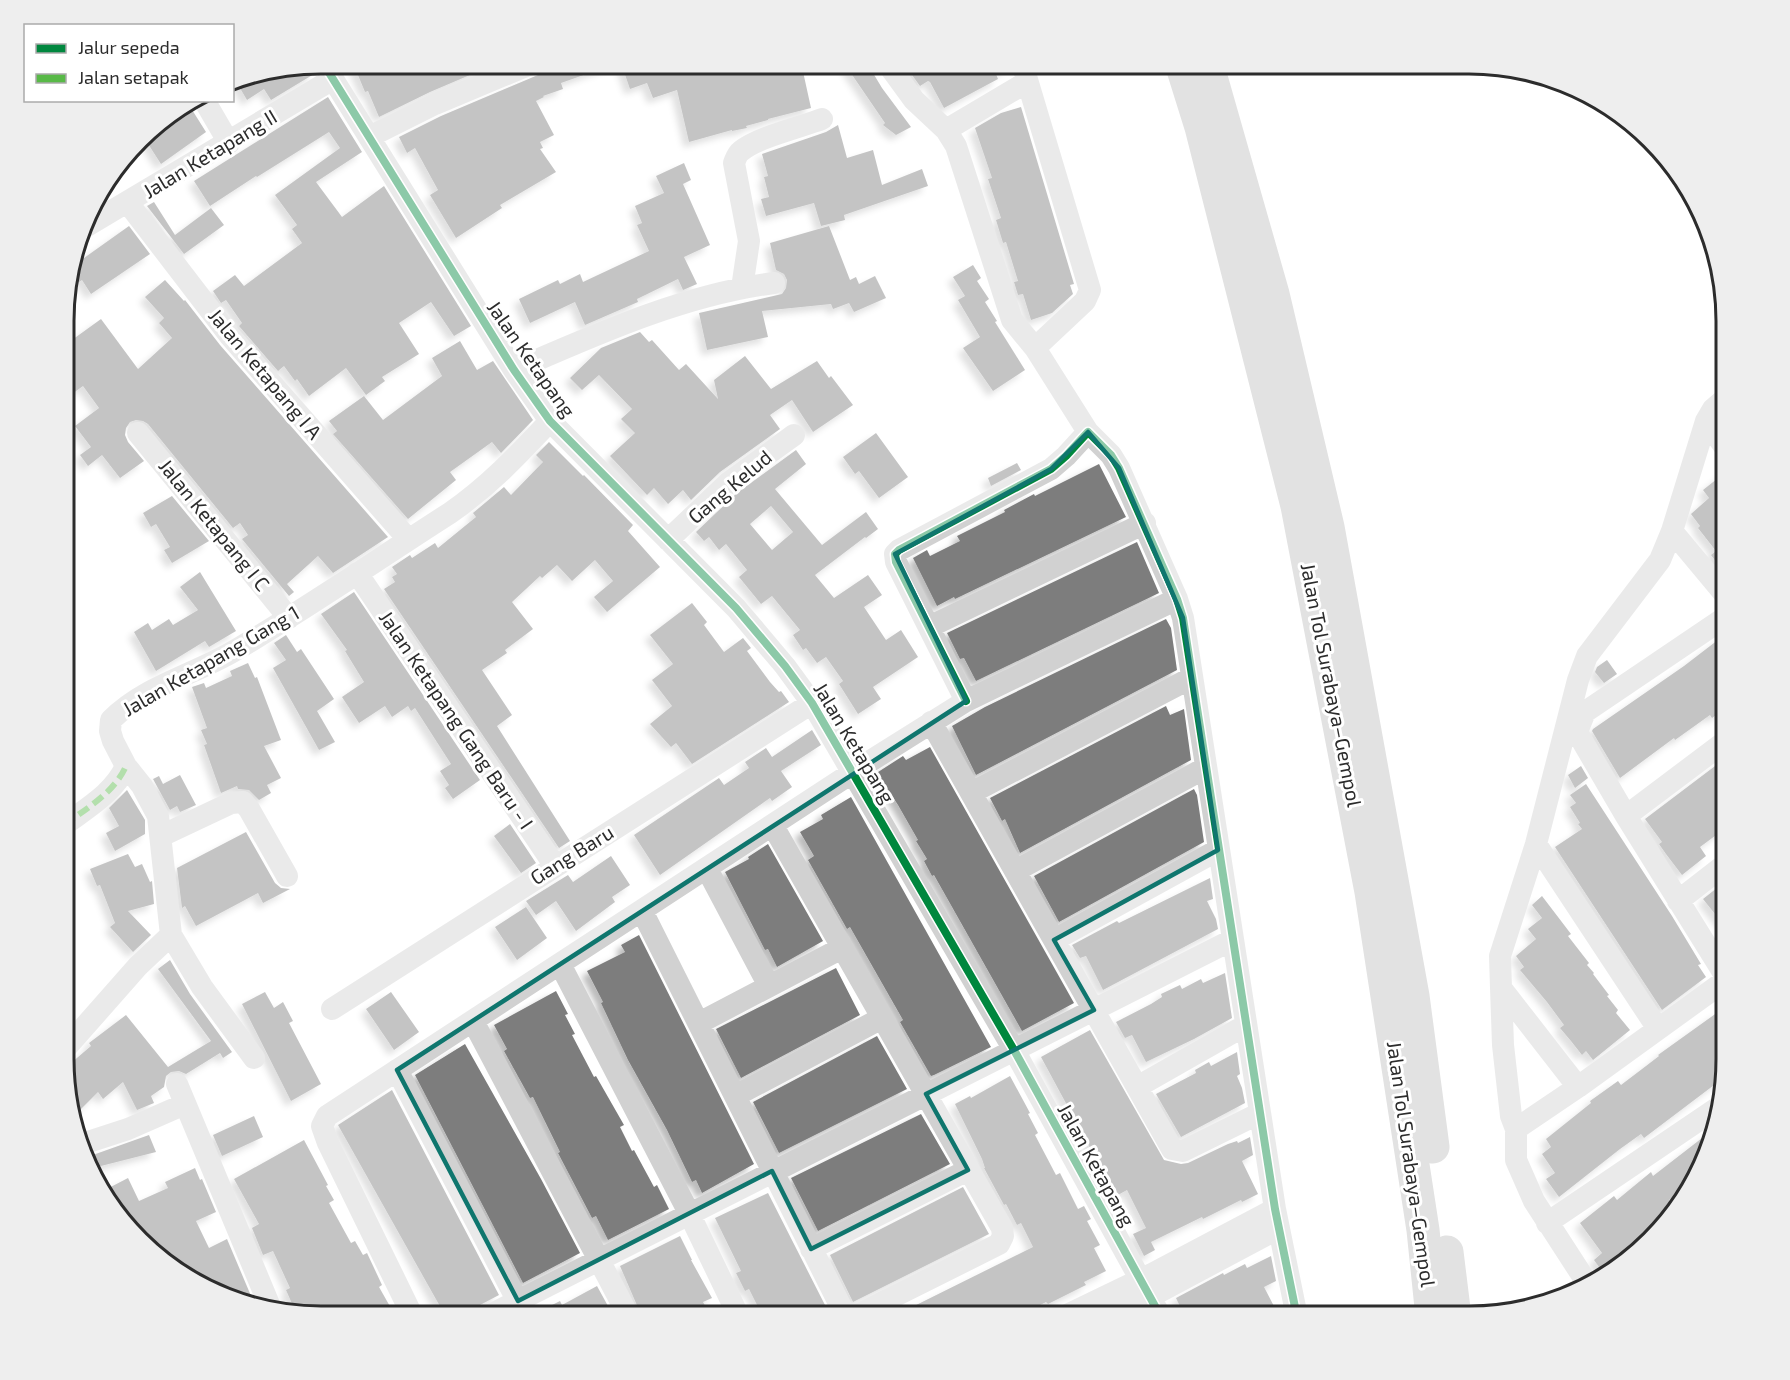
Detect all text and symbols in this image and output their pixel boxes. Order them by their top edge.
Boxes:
legend [24,24,234,102]
text: Jalur sepeda [78,36,180,58]
text: Jalan setapak [78,66,189,88]
street label: Jalan Ketapang II [138,104,281,203]
street label: Jalan Ketapang [483,295,581,421]
street label: Jalan Ketapang I A [204,303,328,444]
street label: Gang Kelud [683,444,776,528]
street label: Jalan Ketapang I C [154,454,275,595]
street label: Jalan Tol Surabaya–Gempol [1297,561,1367,809]
street label: Jalan Ketapang Gang 1 [118,600,303,721]
street label: Jalan Ketapang Gang Baru - I [375,606,539,833]
street label: Jalan Ketapang [809,678,900,807]
street label: Gang Baru [525,819,618,889]
street label: Jalan Tol Surabaya–Gempol [1383,1039,1441,1288]
street label: Jalan Ketapang [1053,1099,1141,1230]

